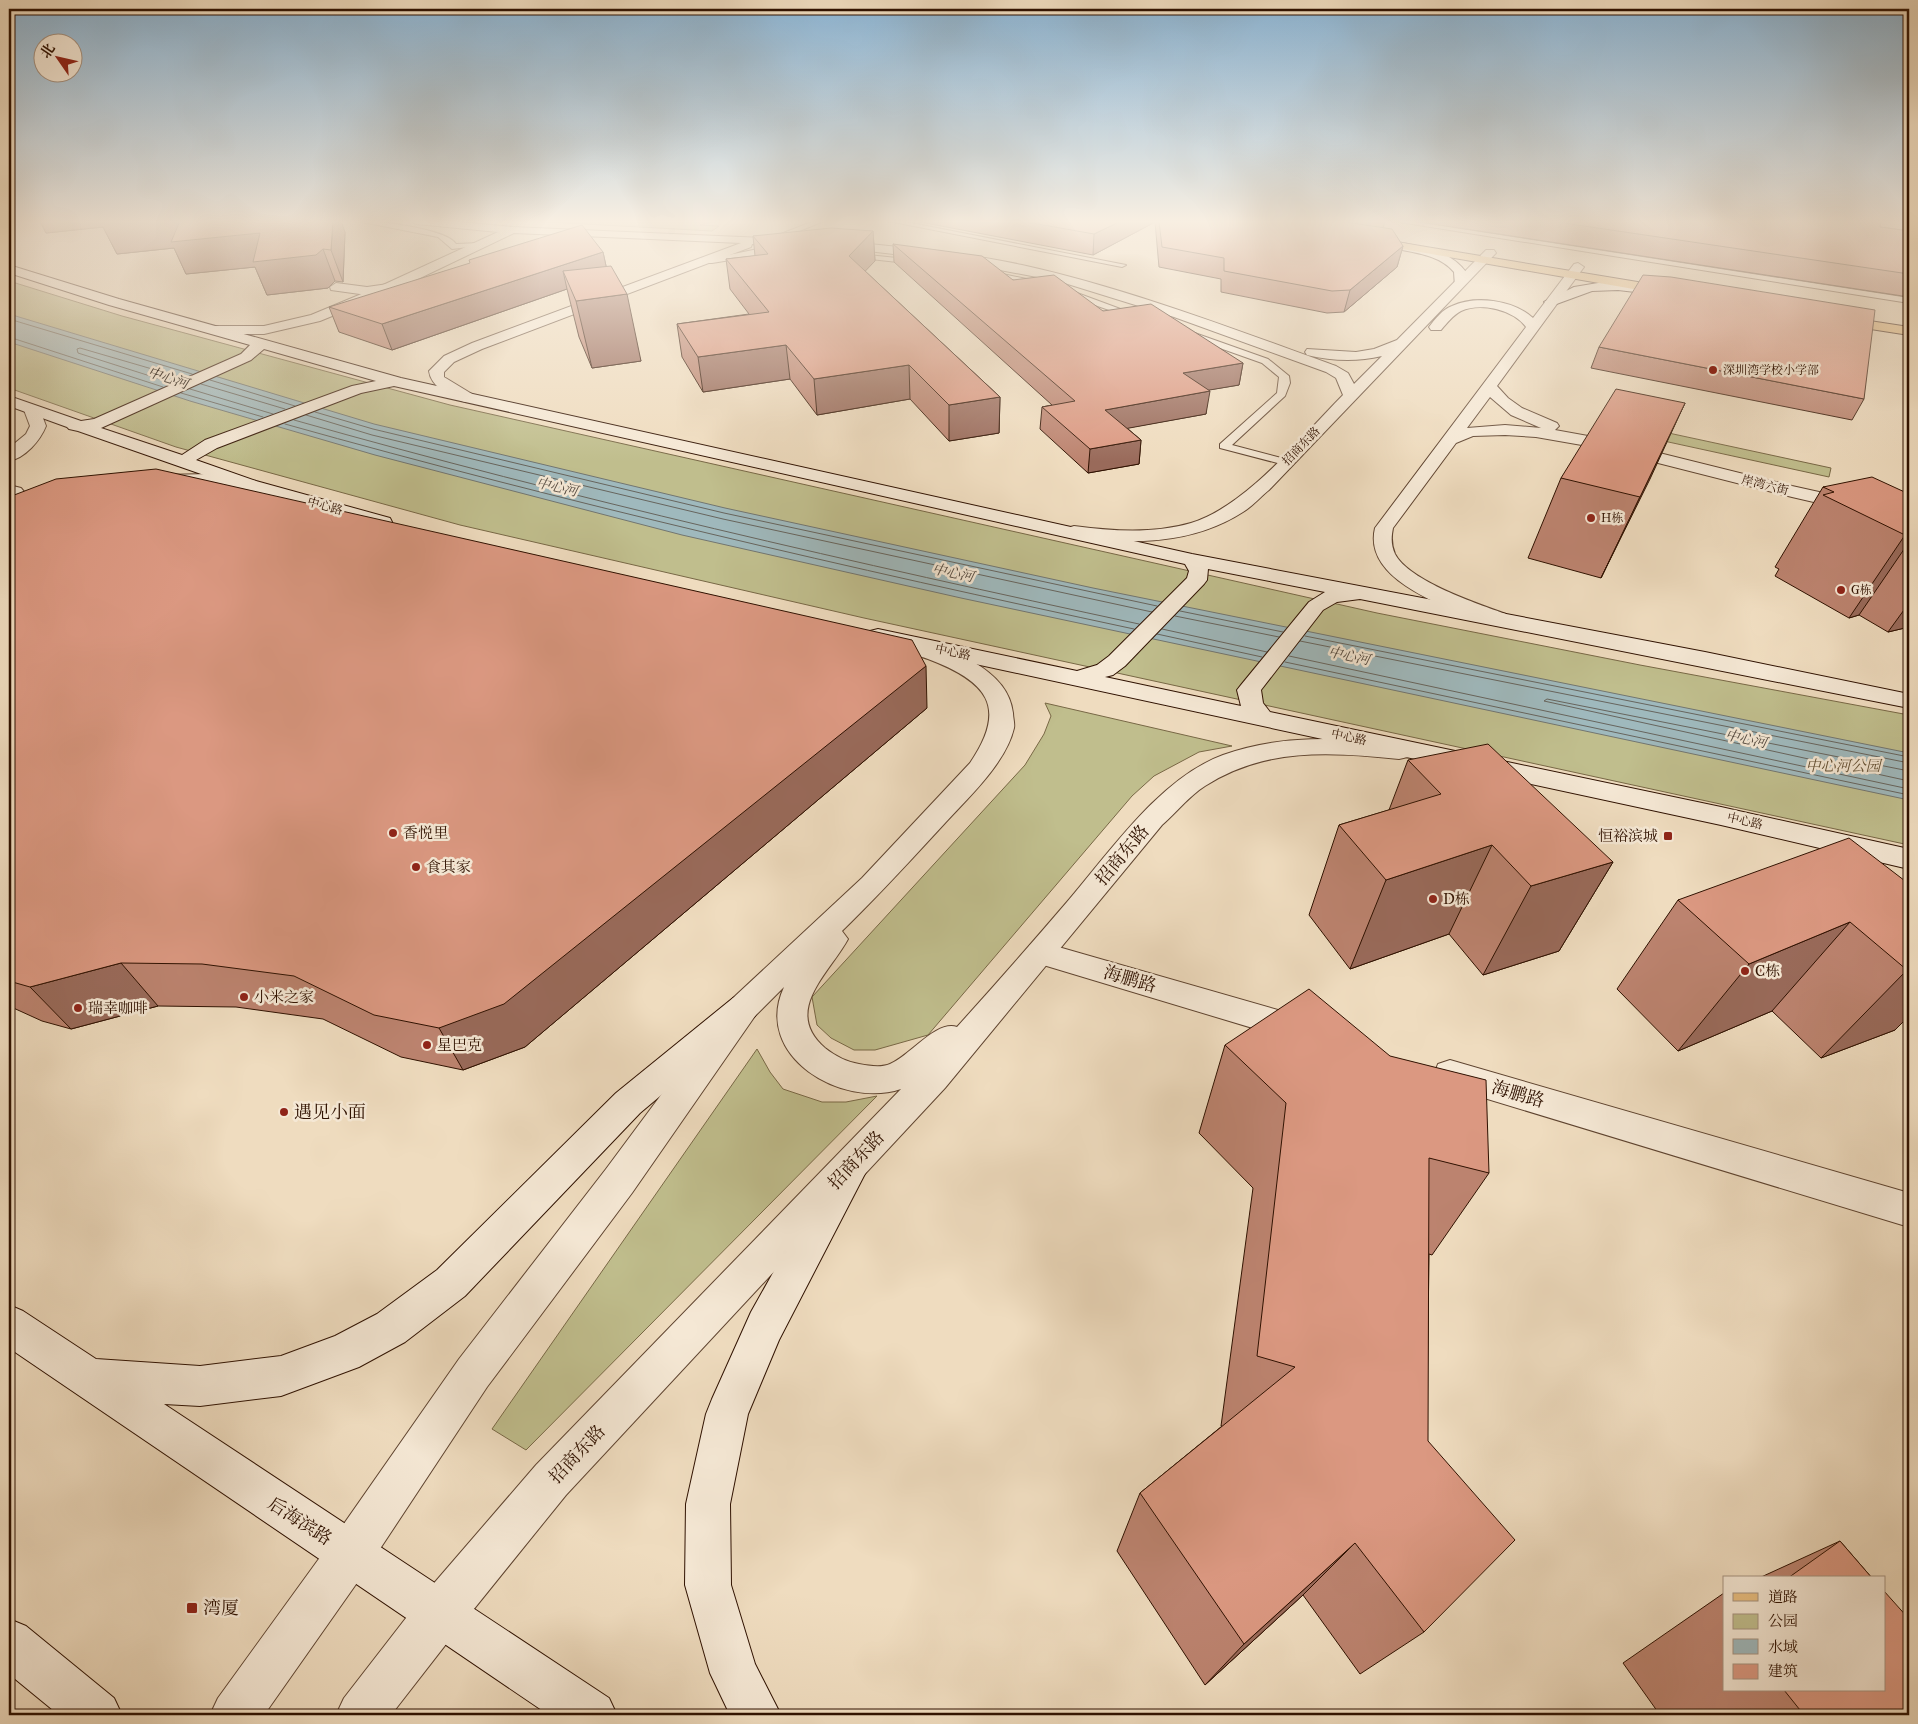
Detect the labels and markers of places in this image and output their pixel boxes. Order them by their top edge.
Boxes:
place label: 深圳湾学校小学部 [1723,363,1819,377]
marker: 深圳湾学校小学部 [1707,364,1719,376]
place label: H栋 [1601,511,1623,525]
marker: H栋 [1585,512,1597,524]
place label: G栋 [1851,583,1872,597]
marker: G栋 [1835,584,1847,596]
place label: 香悦里 [403,824,448,842]
marker: 香悦里 [387,827,399,839]
place label: 恒裕滨城 [1598,827,1658,845]
marker: 恒裕滨城 [1662,830,1674,842]
place label: 食其家 [426,858,471,876]
marker: 食其家 [410,861,422,873]
place label: D栋 [1443,890,1470,908]
marker: D栋 [1427,893,1439,905]
place label: C栋 [1755,962,1780,980]
marker: C栋 [1739,965,1751,977]
place label: 小米之家 [254,988,314,1006]
marker: 小米之家 [238,991,250,1003]
place label: 瑞幸咖啡 [88,999,148,1017]
marker: 瑞幸咖啡 [72,1002,84,1014]
place label: 星巴克 [437,1036,482,1054]
marker: 星巴克 [421,1039,433,1051]
place label: 遇见小面 [294,1101,366,1123]
marker: 遇见小面 [278,1106,290,1118]
place label: 湾厦 [203,1597,239,1619]
marker: 湾厦 [185,1601,199,1615]

